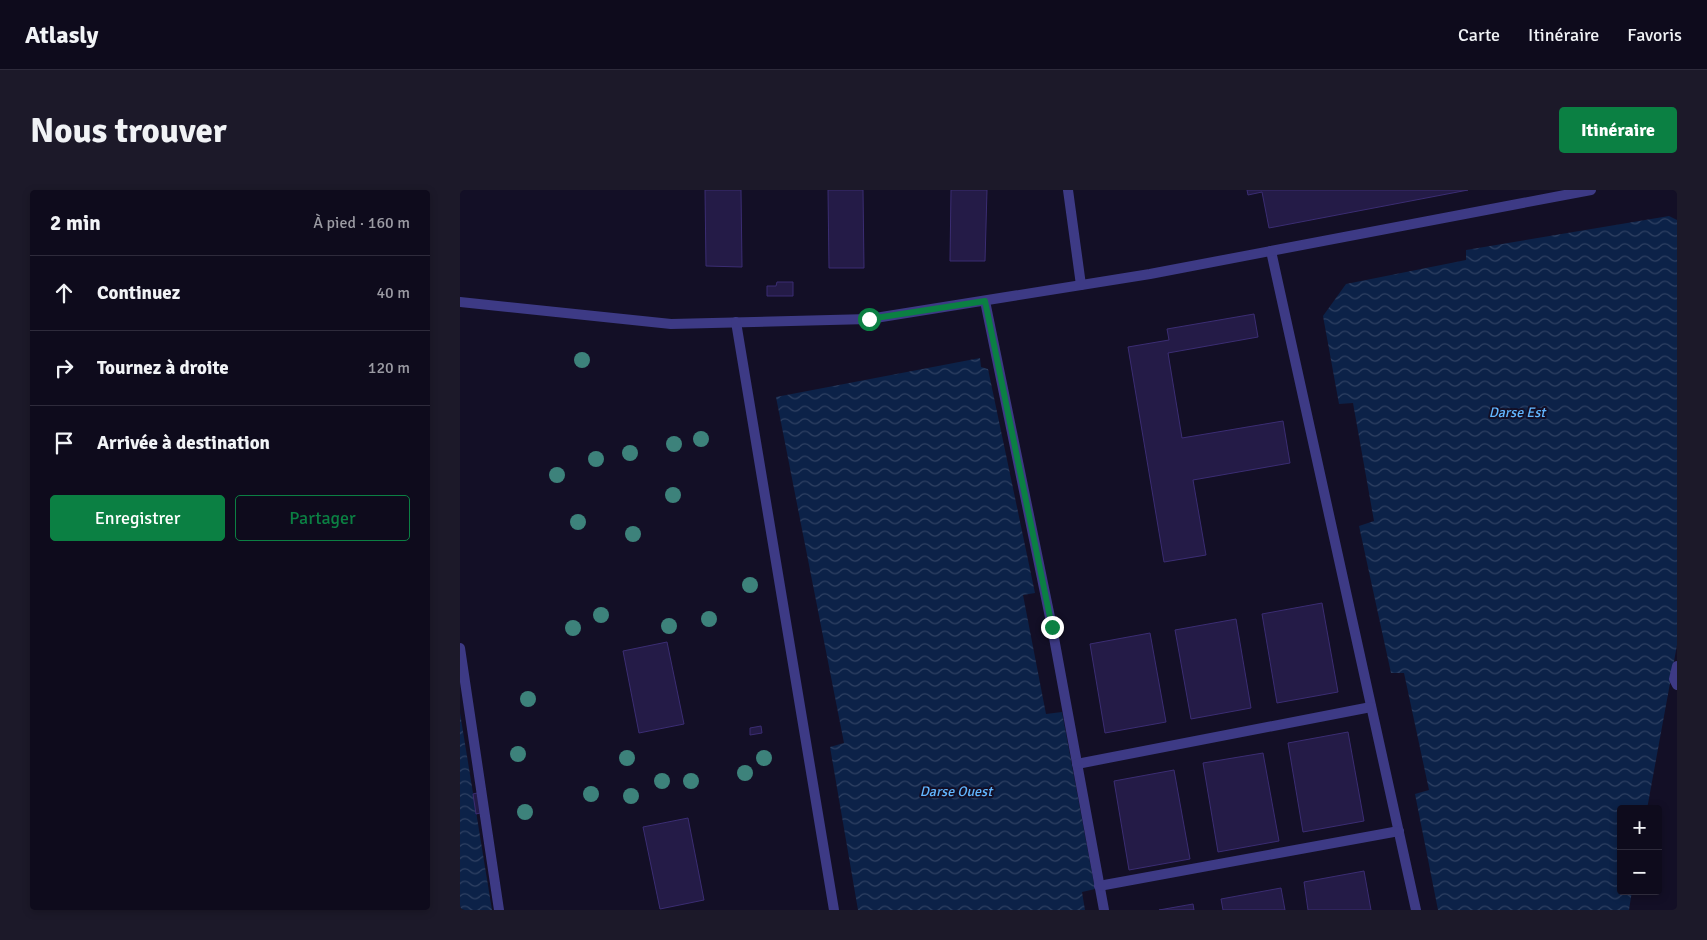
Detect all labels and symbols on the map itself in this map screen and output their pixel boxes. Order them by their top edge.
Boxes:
route start [858,308,881,331]
water label: Darse Est [1489,404,1547,421]
route end [1041,616,1064,639]
water label: Darse Ouest [920,783,994,800]

